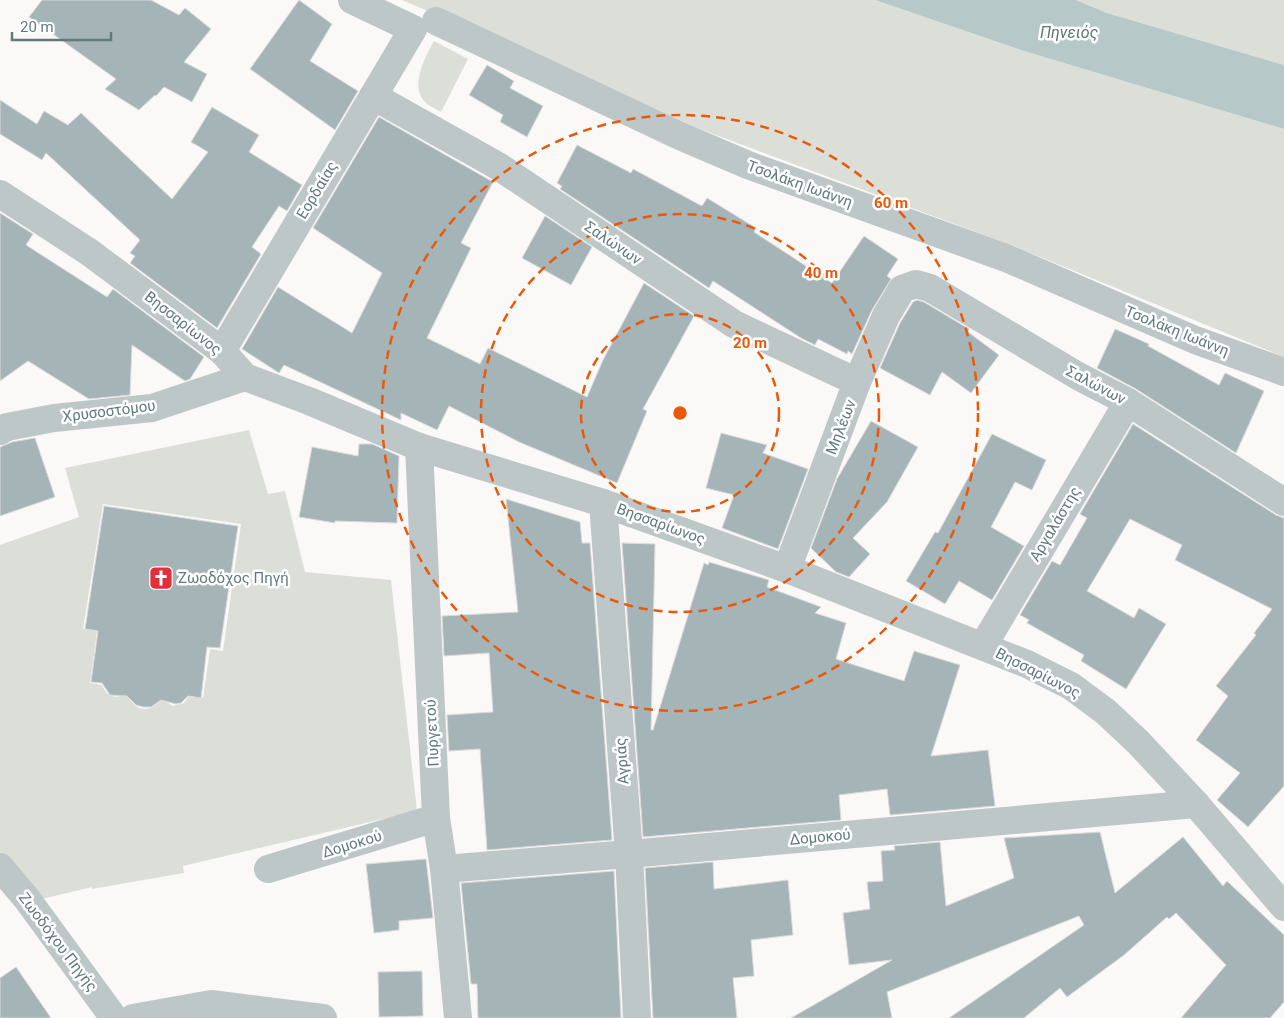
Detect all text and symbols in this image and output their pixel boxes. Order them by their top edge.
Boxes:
scale bar [12,10,111,42]
text: 20 m [20,18,54,36]
water label: Πηνειός [1040,23,1098,42]
street label: Τσολάκη Ιωάννη [745,157,855,211]
street label: Εορδαίας [293,158,341,222]
text: 60 m [874,194,908,212]
street label: Σαλώνων [581,217,645,269]
text: 40 m [804,264,838,282]
street label: Βησσαρίωνος [141,287,225,359]
street label: Τσολάκη Ιωάννη [1122,302,1232,360]
text: 20 m [733,334,767,352]
street label: Σαλώνων [1063,362,1129,408]
street label: Χρυσοστόμου [62,396,156,426]
street label: Μηλέων [822,397,860,457]
centre of rings [671,404,689,422]
street label: Αργαλάστης [1026,483,1084,565]
street label: Βησσαρίωνος [614,500,708,548]
church icon: Ζωοδόχος Πηγή [148,565,174,591]
place label: Ζωοδόχος Πηγή [178,569,289,587]
street label: Βησσαρίωνος [993,644,1083,702]
street label: Πυργετού [421,699,443,767]
street label: Αγριάς [611,737,633,785]
street label: Δομοκού [789,825,851,849]
street label: Δομοκού [320,826,384,862]
street label: Ζωοδόχου Πηγής [15,889,101,995]

